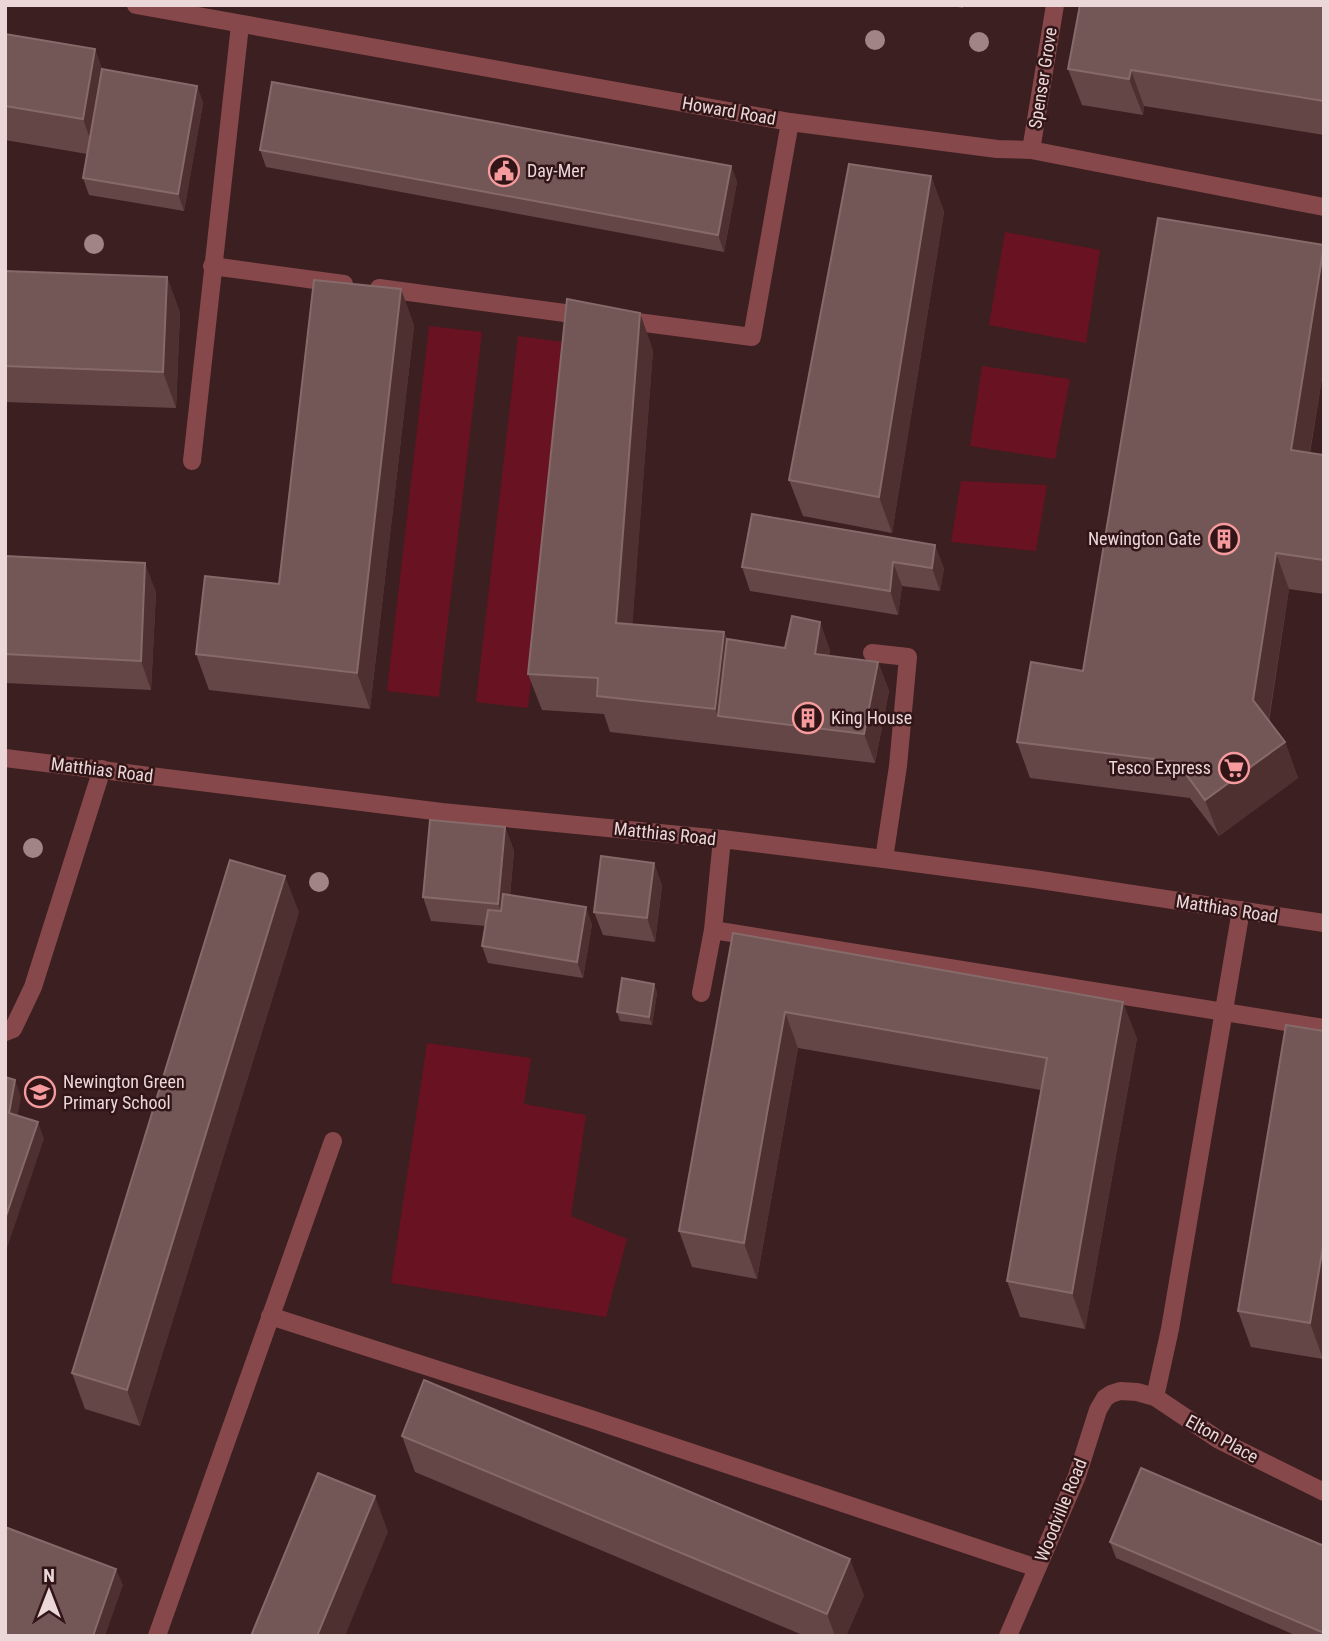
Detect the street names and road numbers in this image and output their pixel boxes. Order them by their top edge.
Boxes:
street label: Spenser Grove [1024,26,1061,130]
street label: Howard Road [680,92,778,129]
street label: Matthias Road [50,753,154,786]
street label: Matthias Road [613,818,717,849]
street label: Matthias Road [1175,890,1279,927]
street label: Elton Place [1182,1410,1262,1467]
street label: Woodville Road [1030,1455,1091,1564]

